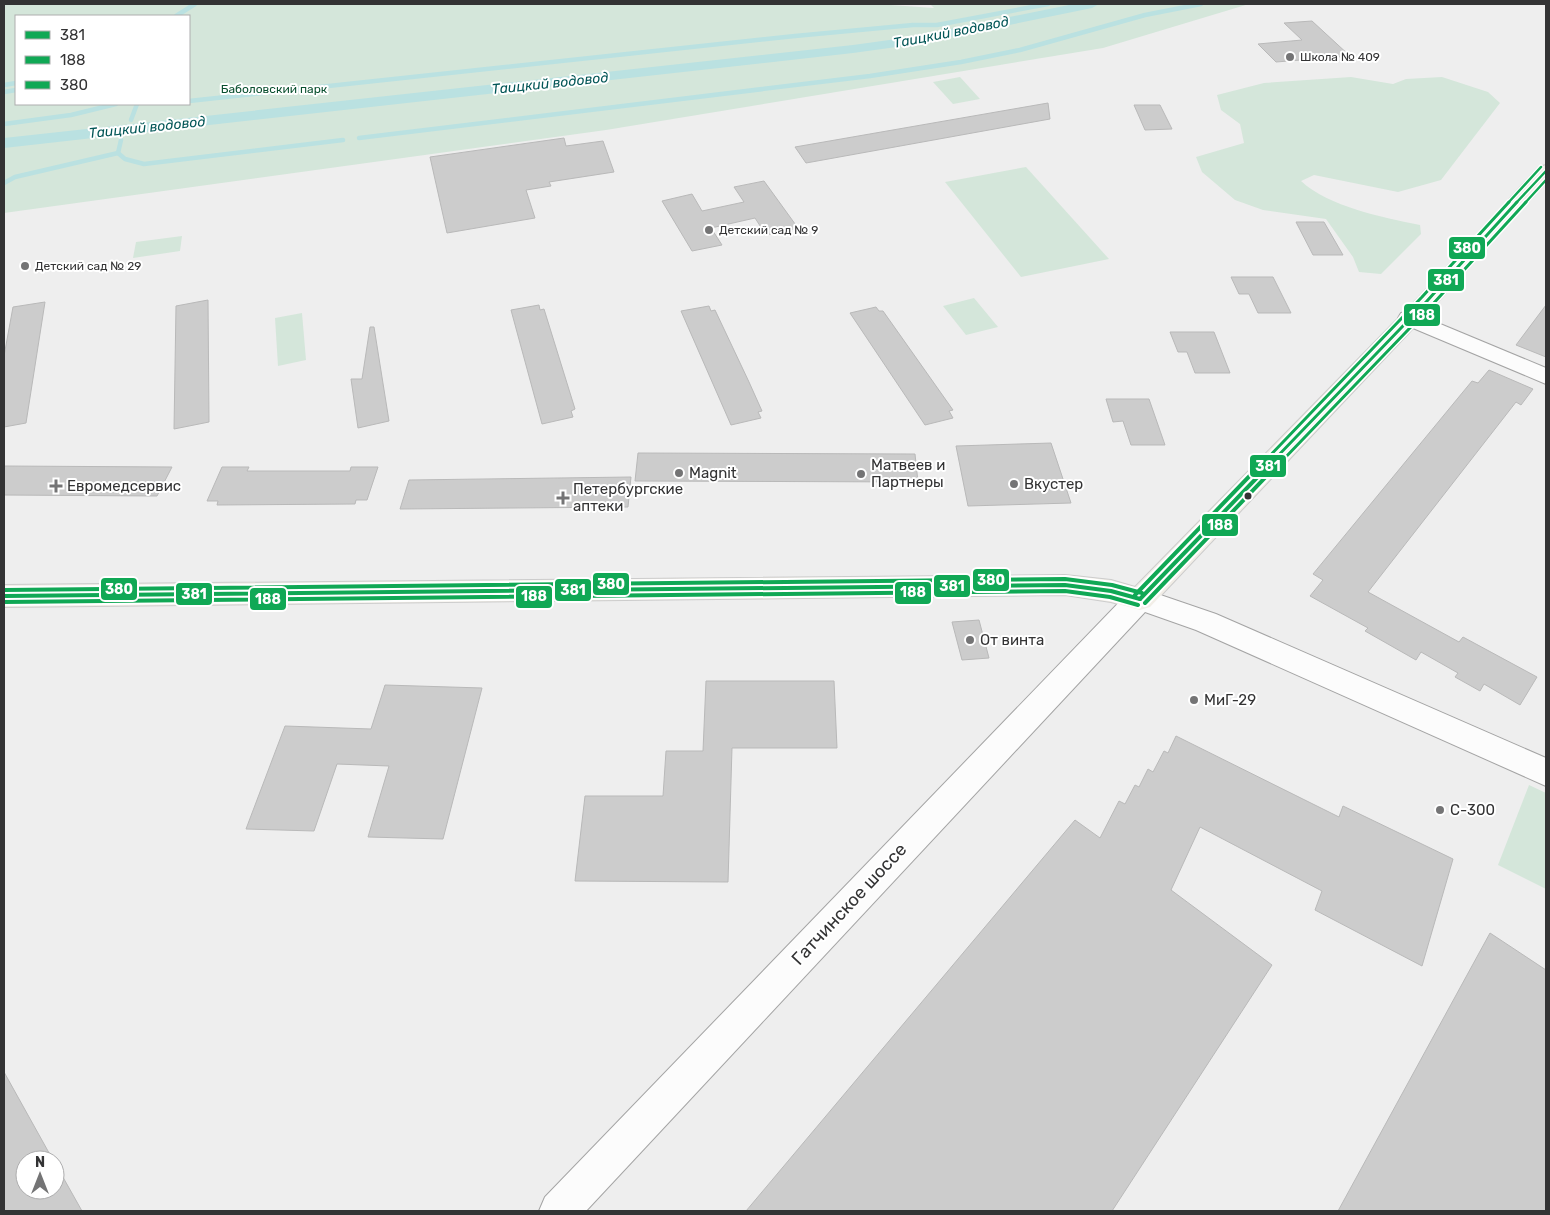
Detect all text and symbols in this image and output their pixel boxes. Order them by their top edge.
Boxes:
water label: Таицкий водовод [892,13,1010,52]
legend [15,15,190,105]
text: 381 [60,26,85,44]
place label: Школа № 409 [1300,50,1380,64]
text: 188 [60,51,86,69]
marker: Школа № 409 [1284,51,1296,63]
water label: Таицкий водовод [491,69,609,98]
text: 380 [60,76,88,94]
park label: Баболовский парк [221,82,328,96]
water label: Таицкий водовод [88,113,206,142]
place label: Детский сад № 9 [719,223,818,237]
marker: Детский сад № 9 [703,224,715,236]
line badge: 380 [1448,236,1486,260]
text: 380 [1453,240,1481,257]
place label: Детский сад № 29 [35,259,141,273]
marker: Детский сад № 29 [19,260,31,272]
line badge: 381 [1427,268,1465,292]
text: 381 [1433,272,1459,289]
line badge: 188 [1403,303,1441,327]
text: 188 [1409,307,1435,324]
line badge: 381 [1249,454,1287,478]
place label: Матвеев и Партнеры [871,456,945,491]
text: 381 [1255,458,1281,475]
place label: Magnit [689,464,737,482]
marker: Magnit [673,467,685,479]
marker: Матвеев и Партнеры [855,468,867,480]
place label: Вкустер [1024,475,1083,493]
place label: Евромедсервис [67,477,181,495]
marker: Вкустер [1008,478,1020,490]
marker: Евромедсервис [49,479,63,493]
place label: Петербургские аптеки [573,480,683,515]
unlabelled marker [1243,491,1253,501]
marker: Петербургские аптеки [557,492,569,504]
line badge: 188 [1201,513,1239,537]
text: 188 [1207,517,1233,534]
line badge: 380 [972,568,1010,592]
line badge: 380 [592,572,630,596]
text: 380 [977,572,1005,589]
line badge: 381 [933,574,971,598]
text: 380 [597,576,625,593]
line badge: 380 [100,577,138,601]
line badge: 381 [554,578,592,602]
text: 381 [939,578,965,595]
text: 380 [105,581,133,598]
line badge: 188 [894,581,932,605]
line badge: 381 [175,582,213,606]
text: 381 [560,582,586,599]
text: 188 [900,584,926,601]
line badge: 188 [515,585,553,609]
text: 381 [181,586,207,603]
line badge: 188 [249,587,287,611]
text: 188 [521,588,547,605]
text: 188 [255,591,281,608]
place label: От винта [980,631,1044,649]
marker: От винта [964,634,976,646]
place label: МиГ-29 [1204,691,1256,709]
marker: МиГ-29 [1188,694,1200,706]
place label: С-300 [1450,801,1495,819]
marker: С-300 [1434,804,1446,816]
street label: Гатчинское шоссе [787,838,911,970]
north arrow [15,1150,65,1200]
text: N [35,1154,45,1171]

